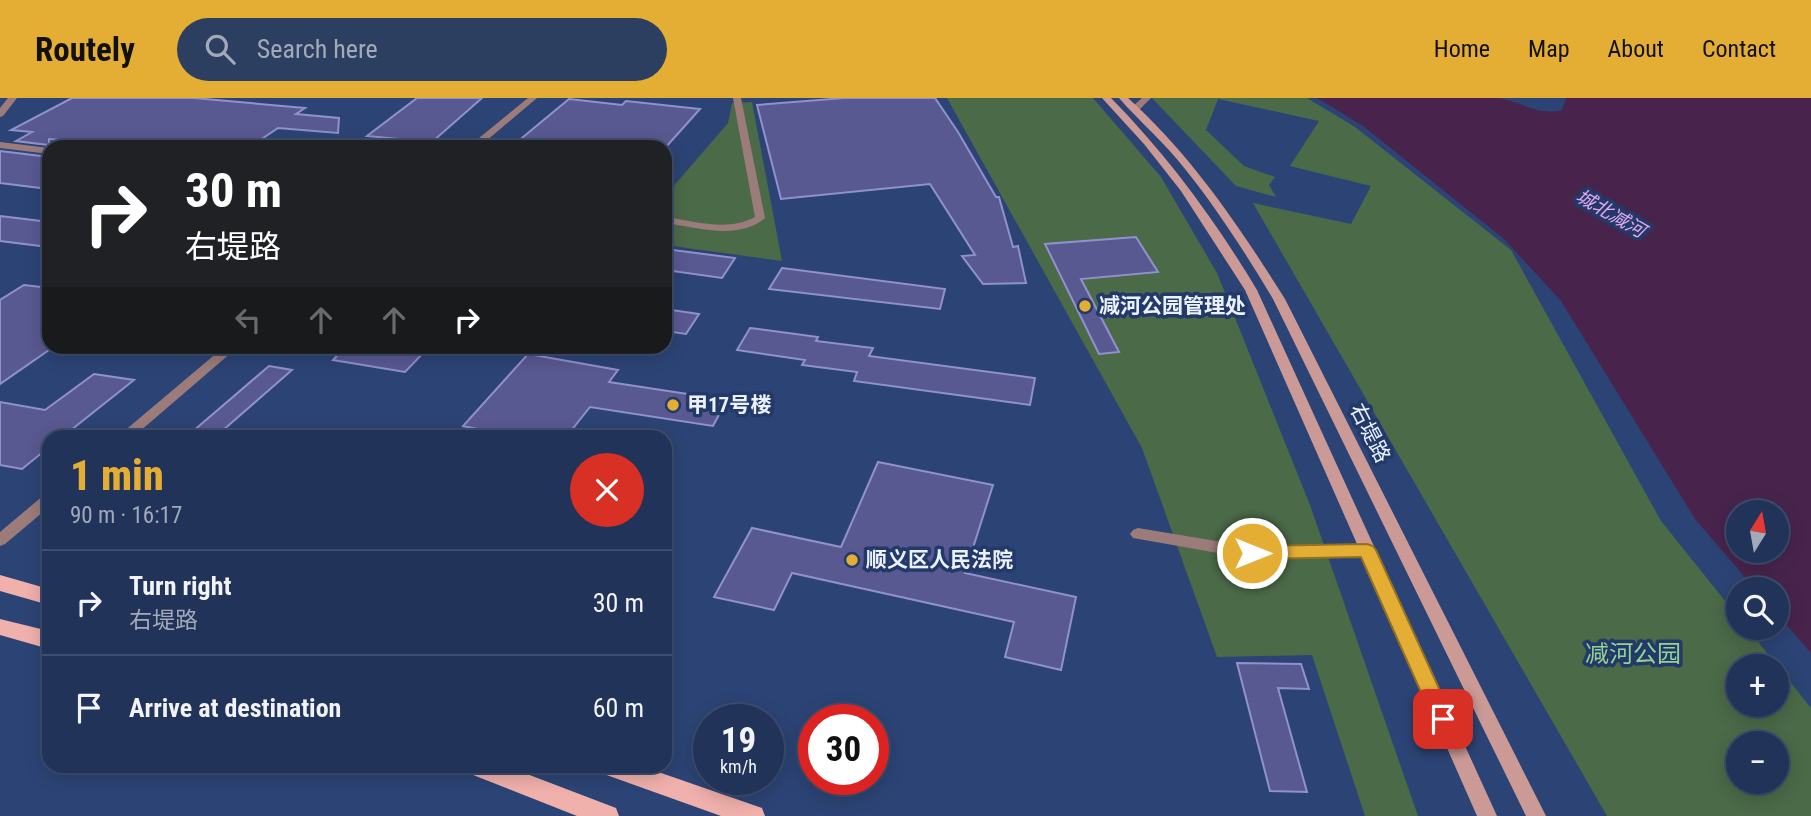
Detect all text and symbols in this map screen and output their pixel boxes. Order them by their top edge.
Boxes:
search box [177,18,667,81]
text: Routely [35,30,135,69]
icon: search [201,30,239,68]
text: Search here [257,34,378,64]
text: Home [1434,35,1490,63]
text: Map [1528,35,1570,63]
text: About [1608,35,1664,63]
text: Contact [1702,35,1776,63]
text: 30 m [185,162,282,219]
icon: right [70,168,161,259]
water label: 城北减河 [1572,184,1653,244]
text: 右堤路 [185,228,281,266]
place label: 减河公园管理处 [1099,294,1246,318]
marker: 减河公园管理处 [1077,298,1093,314]
icon: left [229,301,267,339]
icon: ahead [302,301,340,339]
icon: ahead [375,301,413,339]
icon: right [448,301,486,339]
place label: 甲17号楼 [687,393,771,417]
marker: 甲17号楼 [665,397,681,413]
street label: 右堤路 [1345,399,1395,467]
text: 1 min [70,451,164,500]
button: close [570,453,644,527]
north arrow [1726,500,1788,564]
map controls [1726,500,1789,794]
text: 90 m · 16:17 [70,502,182,529]
position arrow [1215,516,1289,590]
place label: 顺义区人民法院 [866,548,1013,572]
marker: 顺义区人民法院 [844,552,860,568]
text: Turn right [129,571,231,601]
button: search [1726,577,1789,640]
icon: right [70,584,108,622]
text: 30 m [593,588,644,618]
text: 右堤路 [129,607,198,634]
park label: 减河公园 [1585,640,1681,668]
button: + [1726,654,1789,717]
icon: arrive [70,689,108,727]
pin [1413,689,1473,749]
text: Arrive at destination [129,693,341,723]
text: 60 m [593,693,644,723]
icon: arrive [1424,700,1462,738]
speed limit sign: 30 [798,704,889,795]
text: 19 [721,720,756,761]
button: − [1726,731,1789,794]
text: km/h [720,756,757,777]

